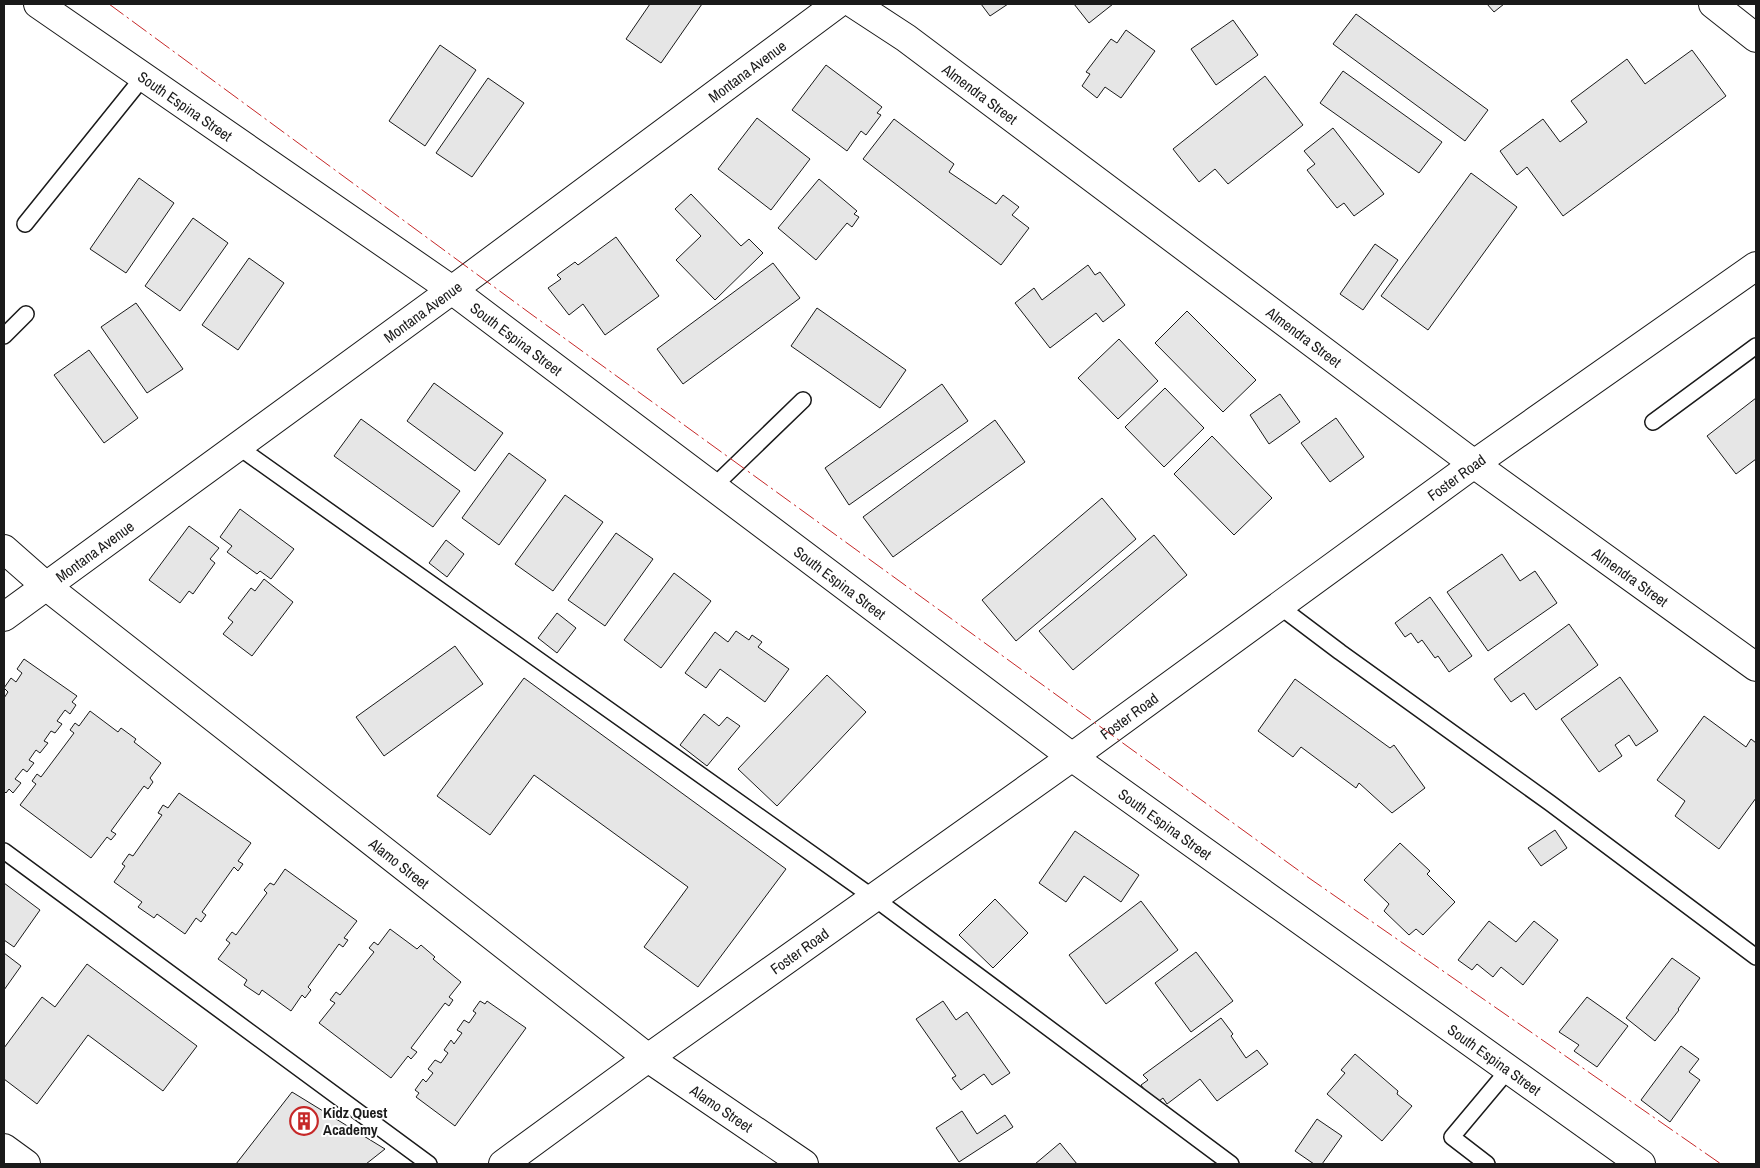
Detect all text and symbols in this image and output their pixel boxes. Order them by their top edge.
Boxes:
street label: Montana Avenue [704,35,790,107]
street label: Almendra Street [938,58,1023,129]
street label: South Espina Street [134,66,237,146]
street label: Montana Avenue [379,276,466,347]
street label: South Espina Street [466,297,567,381]
street label: Almendra Street [1262,301,1347,372]
street label: Foster Road [1423,449,1489,505]
street label: Montana Avenue [51,515,138,587]
street label: South Espina Street [790,541,891,624]
street label: Almendra Street [1587,542,1673,612]
street label: Foster Road [1096,687,1162,744]
street label: South Espina Street [1114,783,1217,865]
street label: Alamo Street [364,832,434,894]
street label: Foster Road [766,923,833,979]
street label: South Espina Street [1444,1019,1546,1100]
street label: Alamo Street [685,1079,757,1137]
place label: Kidz Quest Academy [323,1102,387,1140]
building icon: Kidz Quest Academy [289,1106,319,1136]

